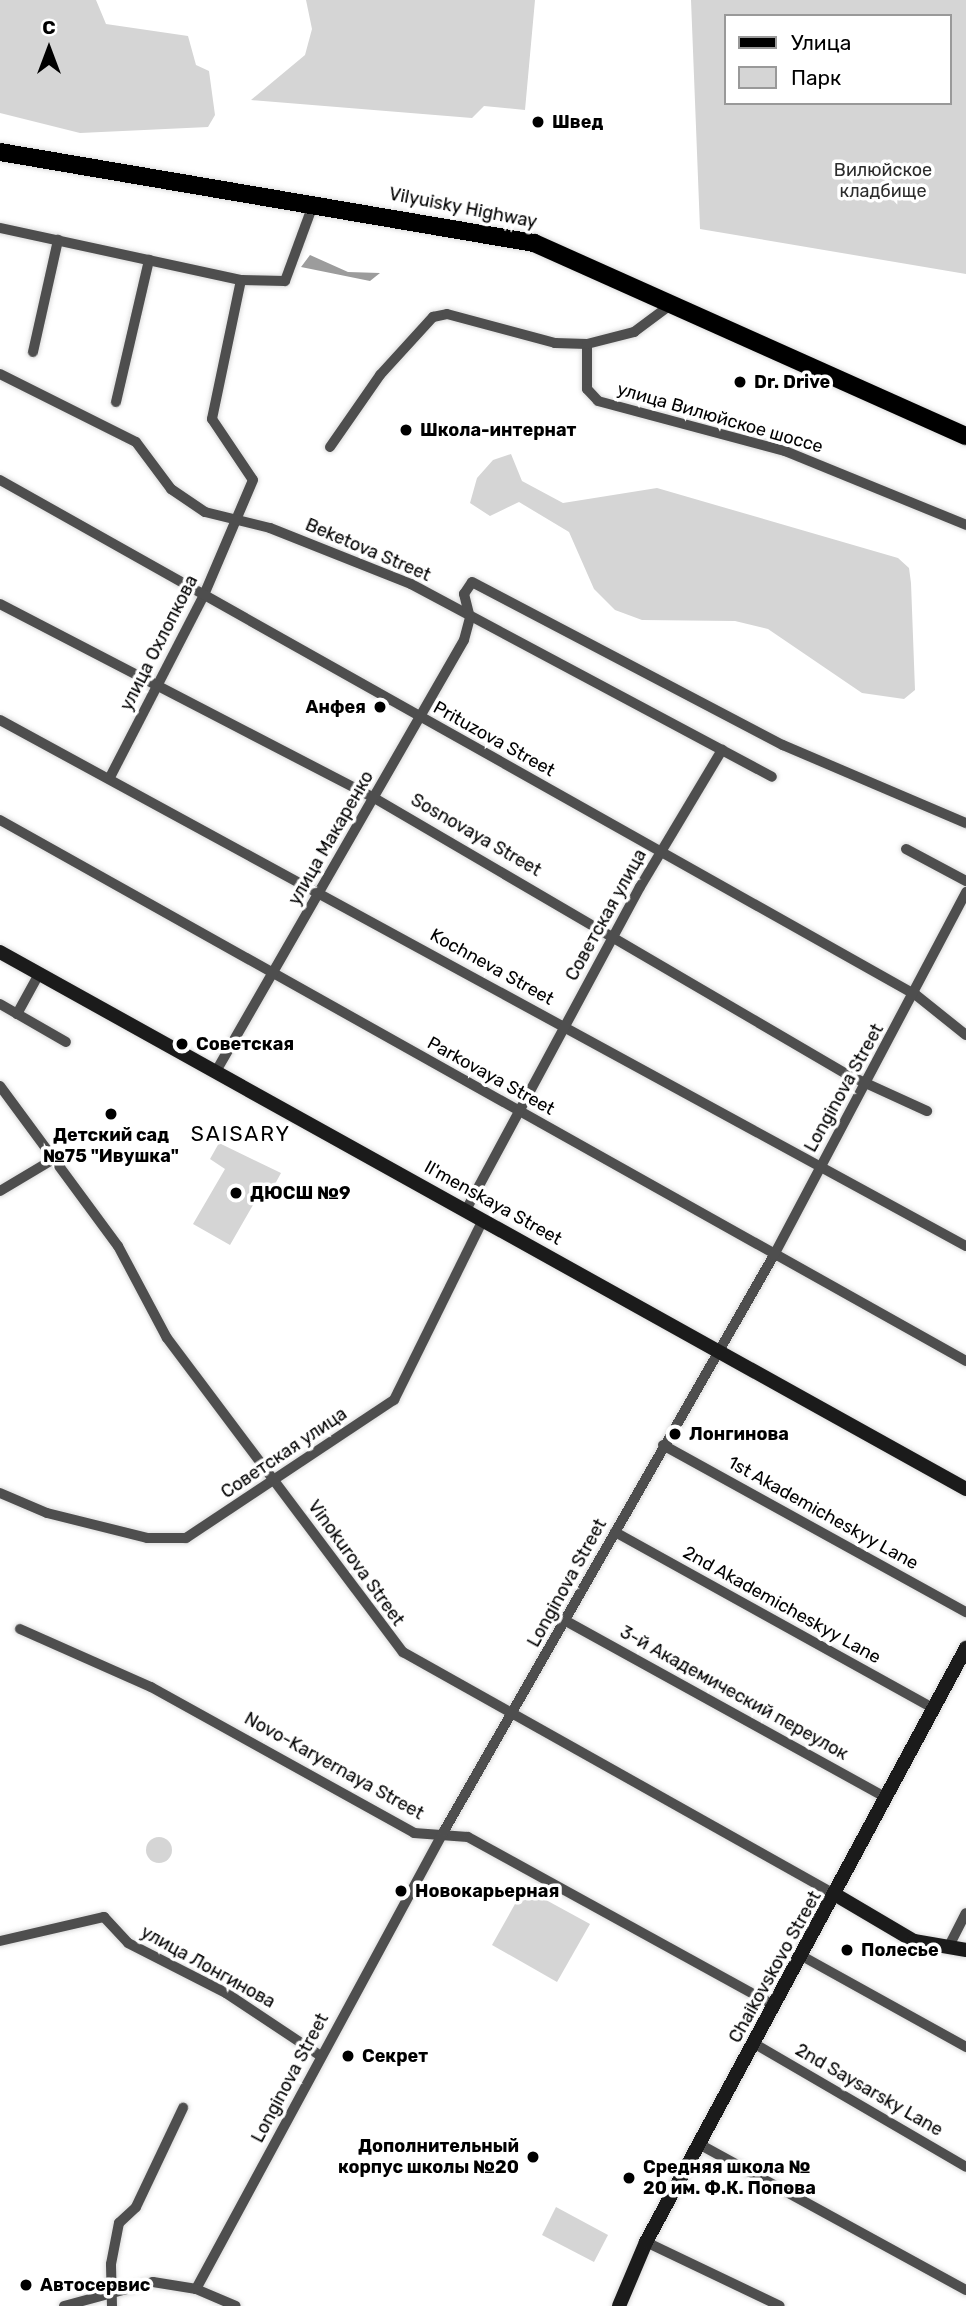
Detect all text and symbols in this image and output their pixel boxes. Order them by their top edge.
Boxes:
north arrow [14,14,84,84]
legend [724,14,952,105]
text: С [42,16,56,39]
text: Улица [791,30,851,55]
text: Парк [791,65,841,90]
place label: Швед [552,111,603,133]
marker: Швед [530,114,546,130]
park label: Вилюйское кладбище [834,160,932,202]
street label: Vilyuisky Highway [387,183,539,233]
place label: Dr. Drive [754,371,830,393]
marker: Dr. Drive [732,374,748,390]
street label: улица Вилюйское шоссе [614,378,826,458]
place label: Школа-интернат [420,419,576,441]
marker: Школа-интернат [398,422,414,438]
street label: Beketova Street [302,514,434,586]
street label: улица Охлопкова [116,572,202,714]
place label: Анфея [306,696,366,718]
street label: Prituzova Street [429,697,559,781]
marker: Анфея [372,699,388,715]
street label: улица Макаренко [284,767,378,909]
street label: Sosnovaya Street [407,789,545,881]
street label: Советская улица [561,845,651,985]
street label: Kochneva Street [426,924,558,1010]
street label: Longinova Street [800,1020,888,1156]
street label: Parkovaya Street [424,1032,558,1120]
place label: Советская [196,1033,294,1055]
marker: Советская [174,1036,190,1052]
marker: Детский сад №75 "Ивушка" [103,1106,119,1122]
district label: SAISARY [192,1121,290,1147]
place label: Детский сад №75 "Ивушка" [43,1125,179,1168]
street label: Il'menskaya Street [420,1156,566,1250]
place label: ДЮСШ №9 [250,1182,351,1204]
marker: ДЮСШ №9 [228,1185,244,1201]
street label: Советская улица [217,1403,351,1503]
place label: Лонгинова [689,1423,789,1445]
marker: Лонгинова [667,1426,683,1442]
street label: 1st Akademicheskyy Lane [724,1451,922,1575]
street label: Vinokurova Street [303,1496,409,1630]
street label: Longinova Street [523,1515,611,1651]
street label: 2nd Akademicheskyy Lane [679,1541,885,1669]
street label: 3-й Академический переулок [616,1621,852,1765]
street label: Novo-Karyernaya Street [241,1708,427,1824]
place label: Новокарьерная [415,1880,559,1902]
marker: Новокарьерная [393,1883,409,1899]
street label: Chaikovskovo Street [724,1887,826,2047]
street label: улица Лонгинова [137,1921,279,2013]
place label: Полесье [861,1939,939,1961]
marker: Полесье [839,1942,855,1958]
street label: Longinova Street [247,2010,333,2146]
street label: 2nd Saysarsky Lane [791,2039,947,2141]
place label: Секрет [362,2045,428,2067]
marker: Секрет [340,2048,356,2064]
place label: Дополнительный корпус школы №20 [338,2136,519,2178]
marker: Дополнительный корпус школы №20 [525,2149,541,2165]
place label: Средняя школа № 20 им. Ф.К. Попова [643,2157,816,2200]
marker: Средняя школа № 20 им. Ф.К. Попова [621,2170,637,2186]
place label: Автосервис [40,2274,150,2296]
marker: Автосервис [18,2277,34,2293]

